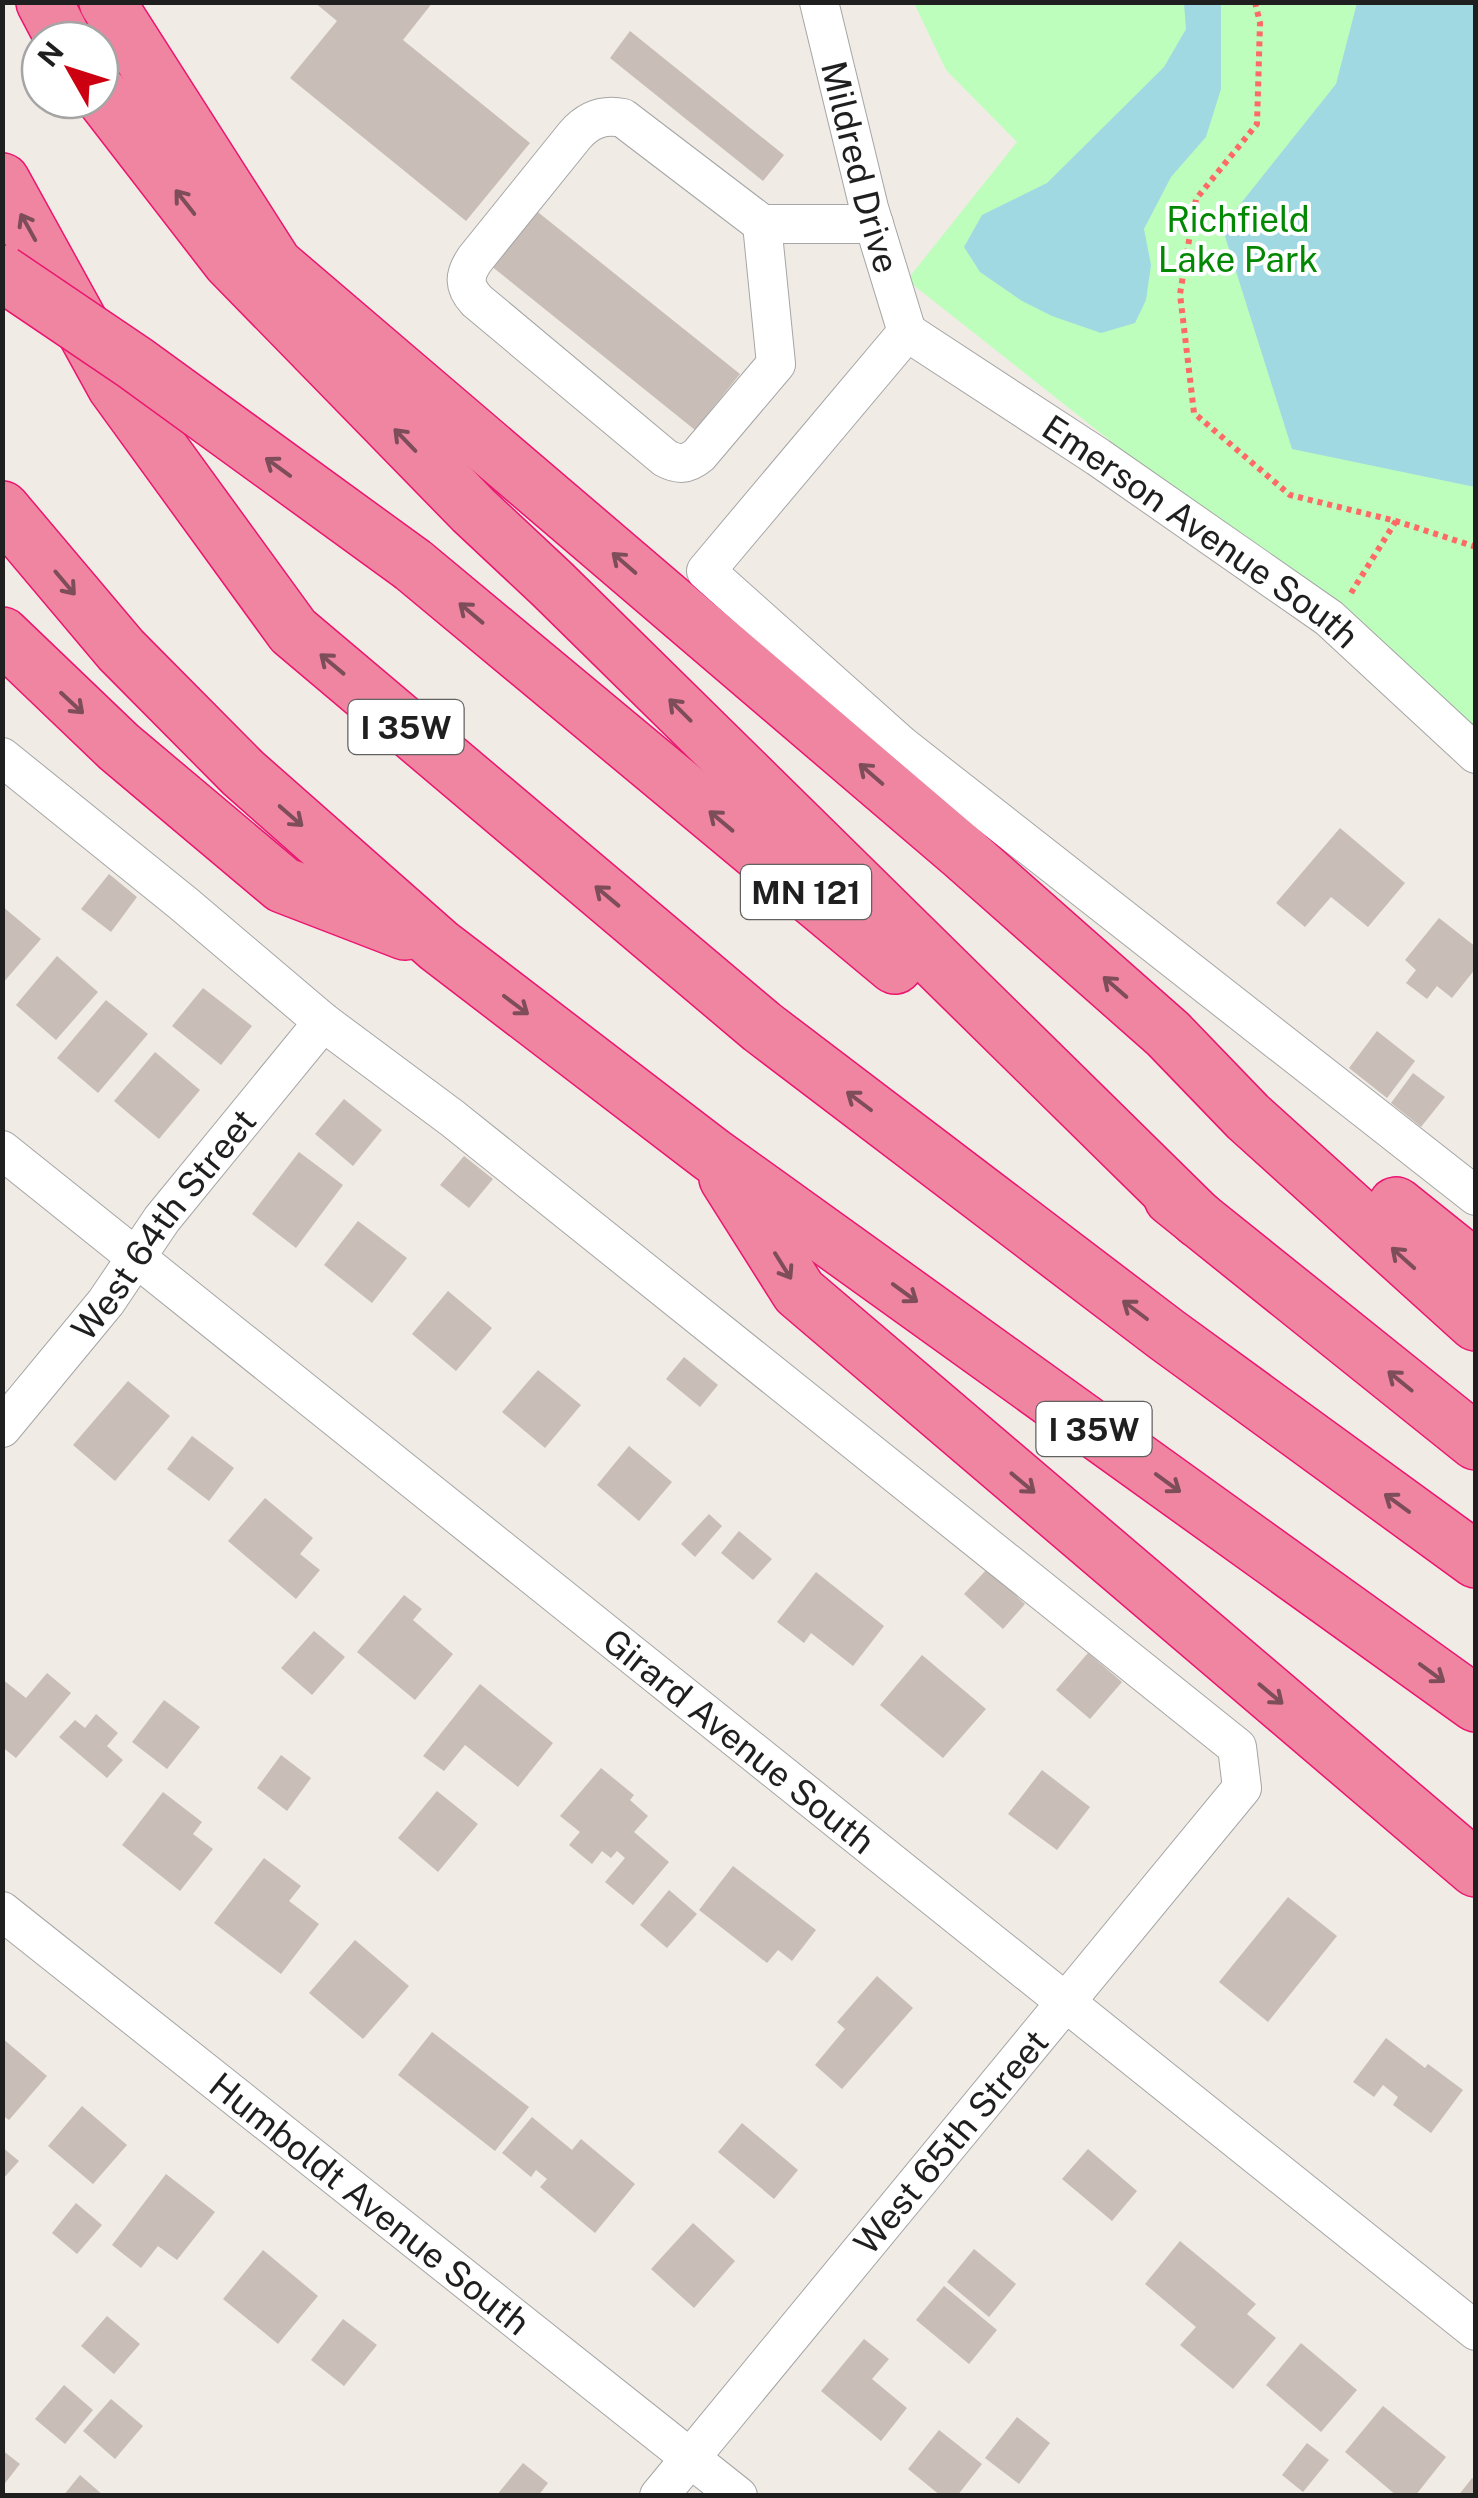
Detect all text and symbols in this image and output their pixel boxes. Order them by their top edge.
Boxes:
north arrow [20,20,120,120]
text: N [30,35,70,73]
street label: Mildred Drive [814,57,908,278]
one-way arrow [174,189,195,216]
park label: Richfield Lake Park [1158,199,1318,280]
one-way arrow [17,213,37,243]
street label: Emerson Avenue South [1035,406,1368,656]
one-way arrow [393,429,417,453]
one-way arrow [265,456,292,477]
one-way arrow [611,552,637,574]
one-way arrow [54,570,76,596]
one-way arrow [458,602,484,624]
one-way arrow [320,653,345,676]
one-way arrow [60,691,84,715]
one-way arrow [668,698,692,722]
road number: I 35W [348,700,464,754]
one-way arrow [858,763,884,785]
one-way arrow [278,804,304,826]
one-way arrow [708,810,734,832]
road number: MN 121 [741,865,871,919]
one-way arrow [595,885,620,908]
one-way arrow [1103,977,1129,999]
one-way arrow [502,994,529,1015]
one-way arrow [846,1091,873,1112]
street label: West 64th Street [63,1101,264,1348]
one-way arrow [1391,1247,1416,1270]
one-way arrow [772,1252,793,1280]
one-way arrow [890,1283,918,1304]
one-way arrow [1122,1300,1149,1321]
one-way arrow [1387,1370,1413,1392]
road number: I 35W [1036,1402,1152,1456]
one-way arrow [1010,1472,1036,1494]
one-way arrow [1154,1472,1182,1493]
one-way arrow [1384,1492,1411,1513]
street label: Girard Avenue South [596,1620,883,1862]
one-way arrow [1418,1662,1445,1683]
one-way arrow [1257,1683,1283,1705]
street label: West 65th Street [845,2022,1057,2262]
street label: Humboldt Avenue South [202,2064,538,2343]

